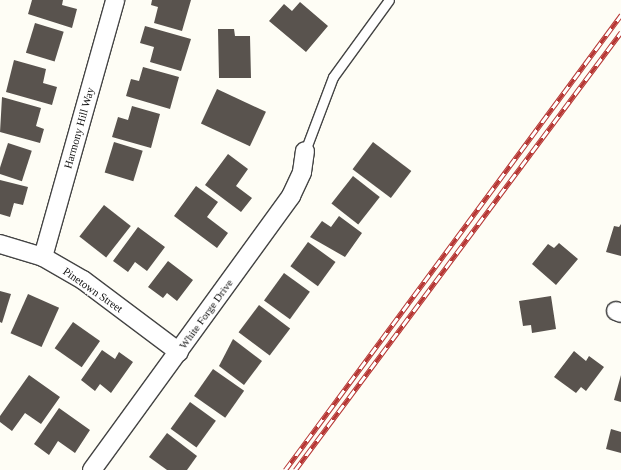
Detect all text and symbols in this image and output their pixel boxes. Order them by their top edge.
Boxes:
street label: Harmony Hill Way [61,86,97,170]
street label: Pinetown Street [61,265,125,315]
street label: White Forge Drive [176,277,236,351]

